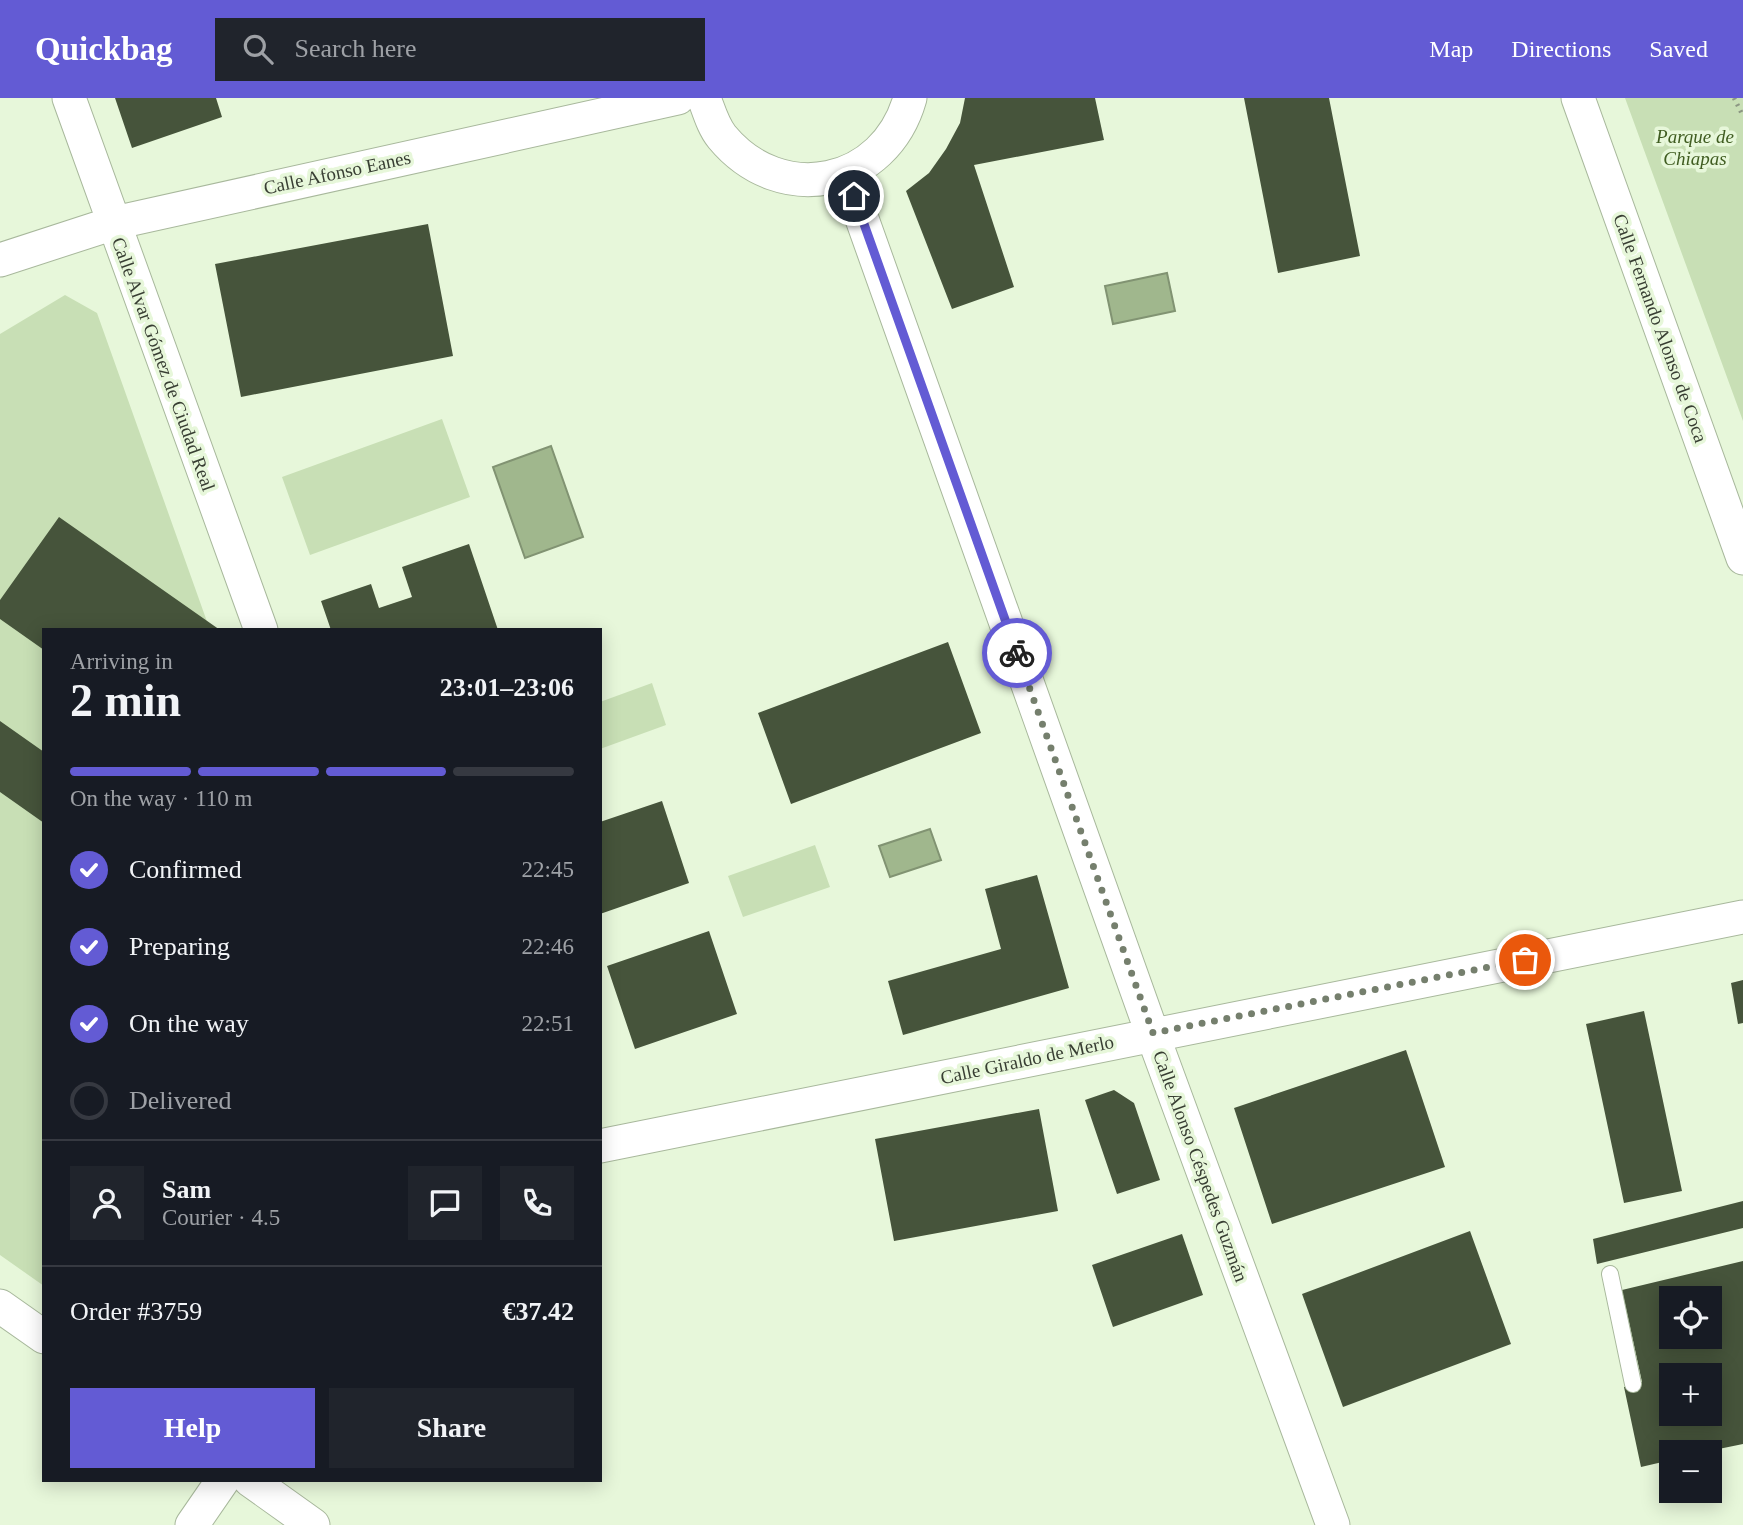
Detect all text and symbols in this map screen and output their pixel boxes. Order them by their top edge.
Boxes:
search box [215,18,705,81]
icon: search [239,30,277,68]
text: Quickbag [35,31,173,67]
text: Search here [295,34,417,63]
text: Map [1429,36,1473,62]
text: Directions [1511,36,1611,62]
text: Saved [1649,36,1708,62]
park label: Parque de Chiapas [1655,126,1734,169]
street label: Calle Afonso Eanes [262,147,413,198]
pin [824,166,884,226]
icon: home [835,177,873,215]
street label: Calle Fernando Alonso de Coca [1609,211,1712,446]
street label: Calle Alvar Gómez de Ciudad Real [108,234,219,494]
courier [982,618,1052,688]
icon: bike [998,634,1036,672]
text: Arriving in [70,649,173,674]
text: 23:01–23:06 [440,673,574,702]
text: 2 min [70,675,181,726]
text: On the way · 110 m [70,786,252,811]
icon: check [70,851,108,889]
text: Confirmed [129,855,242,884]
text: 22:45 [522,857,574,882]
icon: check [70,928,108,966]
pin [1495,930,1555,990]
text: Preparing [129,932,230,961]
text: 22:46 [522,934,574,959]
icon: bag [1506,941,1544,979]
icon: check [70,1005,108,1043]
text: On the way [129,1009,249,1038]
text: 22:51 [522,1011,574,1036]
street label: Calle Giraldo de Merlo [938,1031,1116,1088]
street label: Calle Alonso Céspedes Guzmán [1149,1048,1252,1285]
text: Delivered [129,1086,232,1115]
button: person [70,1166,144,1240]
button: chat [408,1166,482,1240]
button: phone [500,1166,574,1240]
text: Sam [162,1175,211,1204]
text: Courier · 4.5 [162,1205,280,1230]
map controls [1659,1286,1722,1503]
button: locate [1659,1286,1722,1349]
text: Order #3759 [70,1297,202,1326]
text: €37.42 [503,1297,574,1326]
button: + [1659,1363,1722,1426]
button: Help [70,1388,315,1468]
button: Share [329,1388,574,1468]
button: − [1659,1440,1722,1503]

